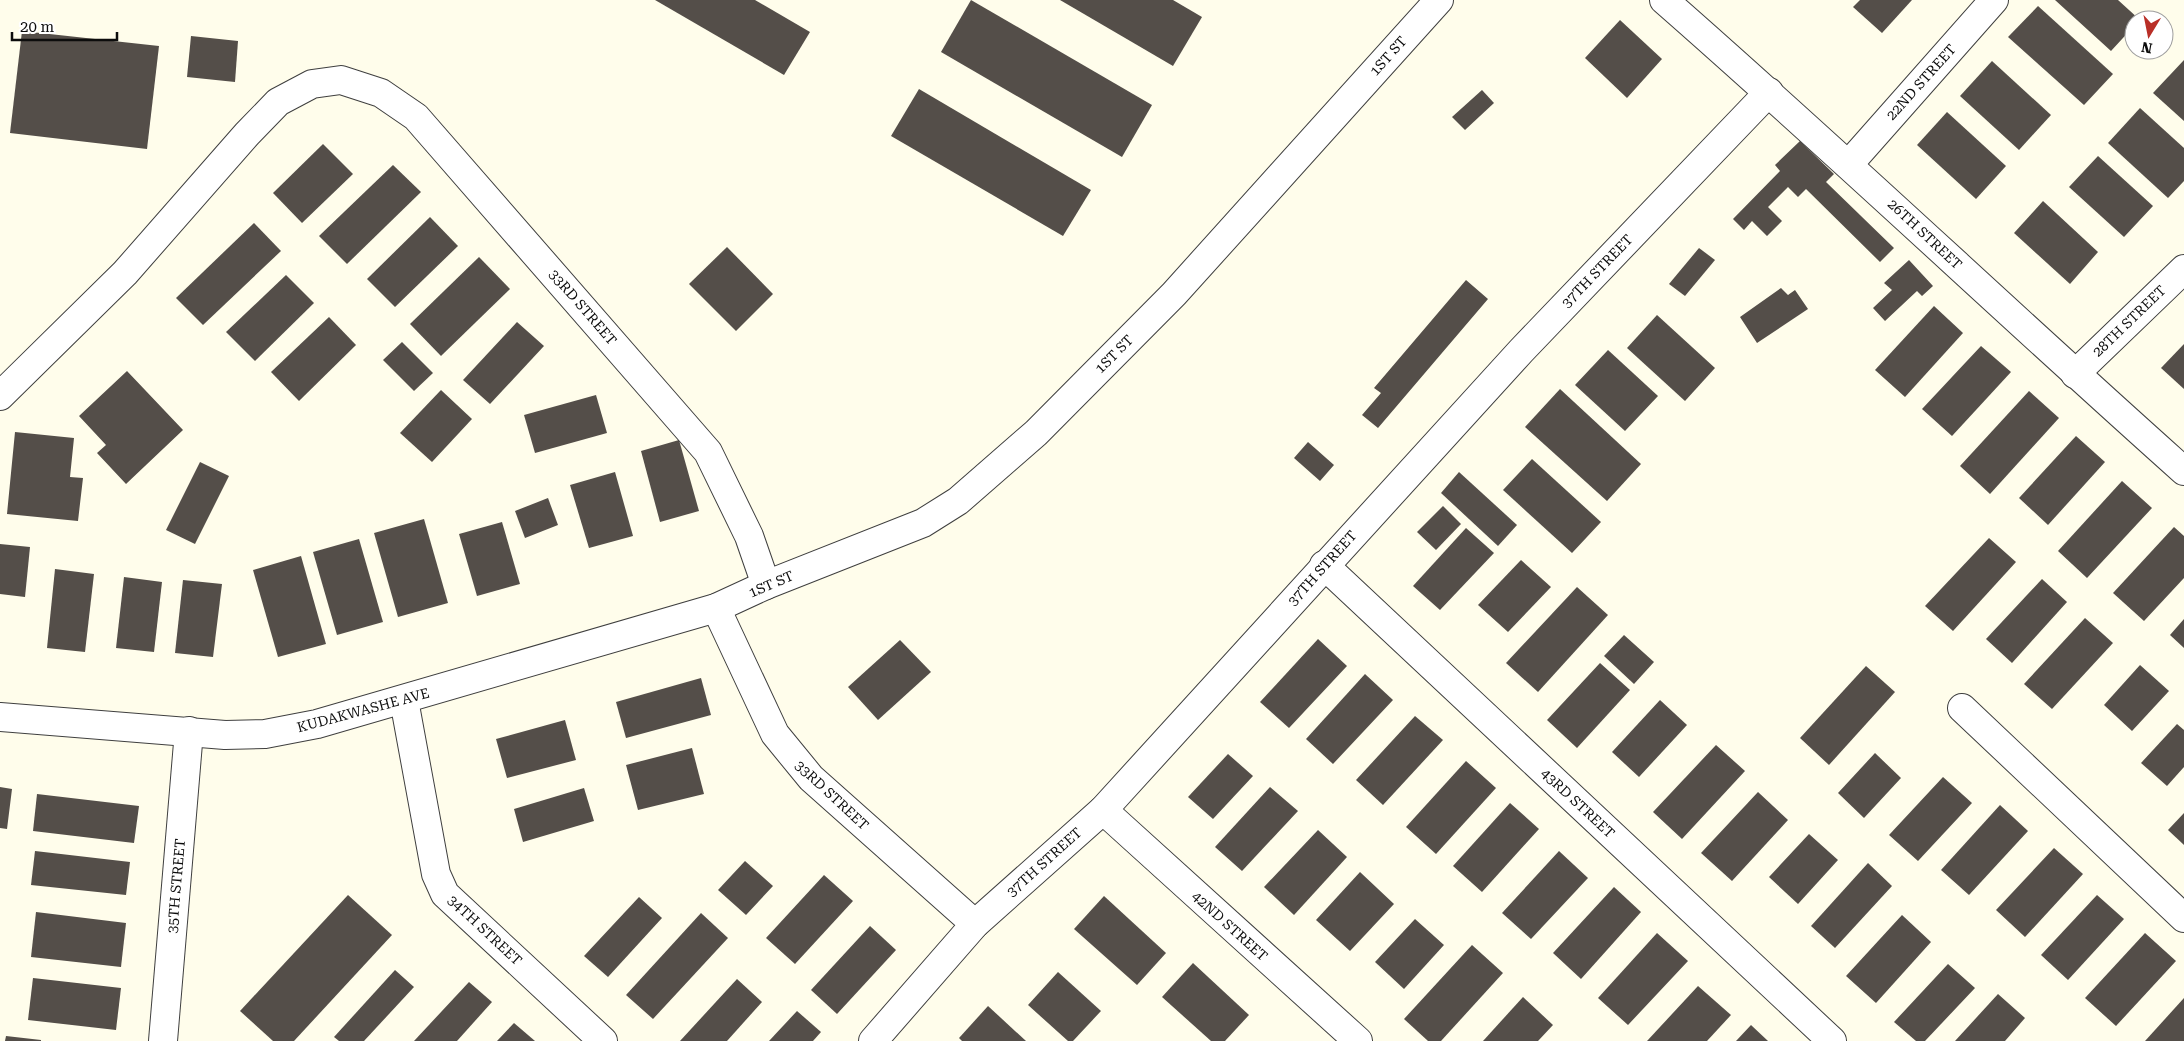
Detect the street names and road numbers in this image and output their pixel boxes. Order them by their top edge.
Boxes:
street label: 1ST ST [1366,33,1410,79]
street label: 22ND STREET [1883,41,1959,123]
street label: 26TH STREET [1885,196,1965,272]
street label: 37TH STREET [1558,231,1636,311]
street label: 33RD STREET [546,266,620,348]
street label: 28TH STREET [2089,282,2169,360]
street label: 1ST ST [1092,332,1136,376]
street label: 37TH STREET [1284,527,1360,609]
street label: 1ST ST [746,567,796,601]
street label: KUDAKWASHE AVE [295,685,431,735]
street label: 33RD STREET [792,757,872,833]
street label: 43RD STREET [1538,765,1618,841]
street label: 37TH STREET [1003,824,1085,900]
street label: 35TH STREET [164,838,188,934]
street label: 42ND STREET [1189,888,1271,964]
street label: 34TH STREET [445,892,525,968]

